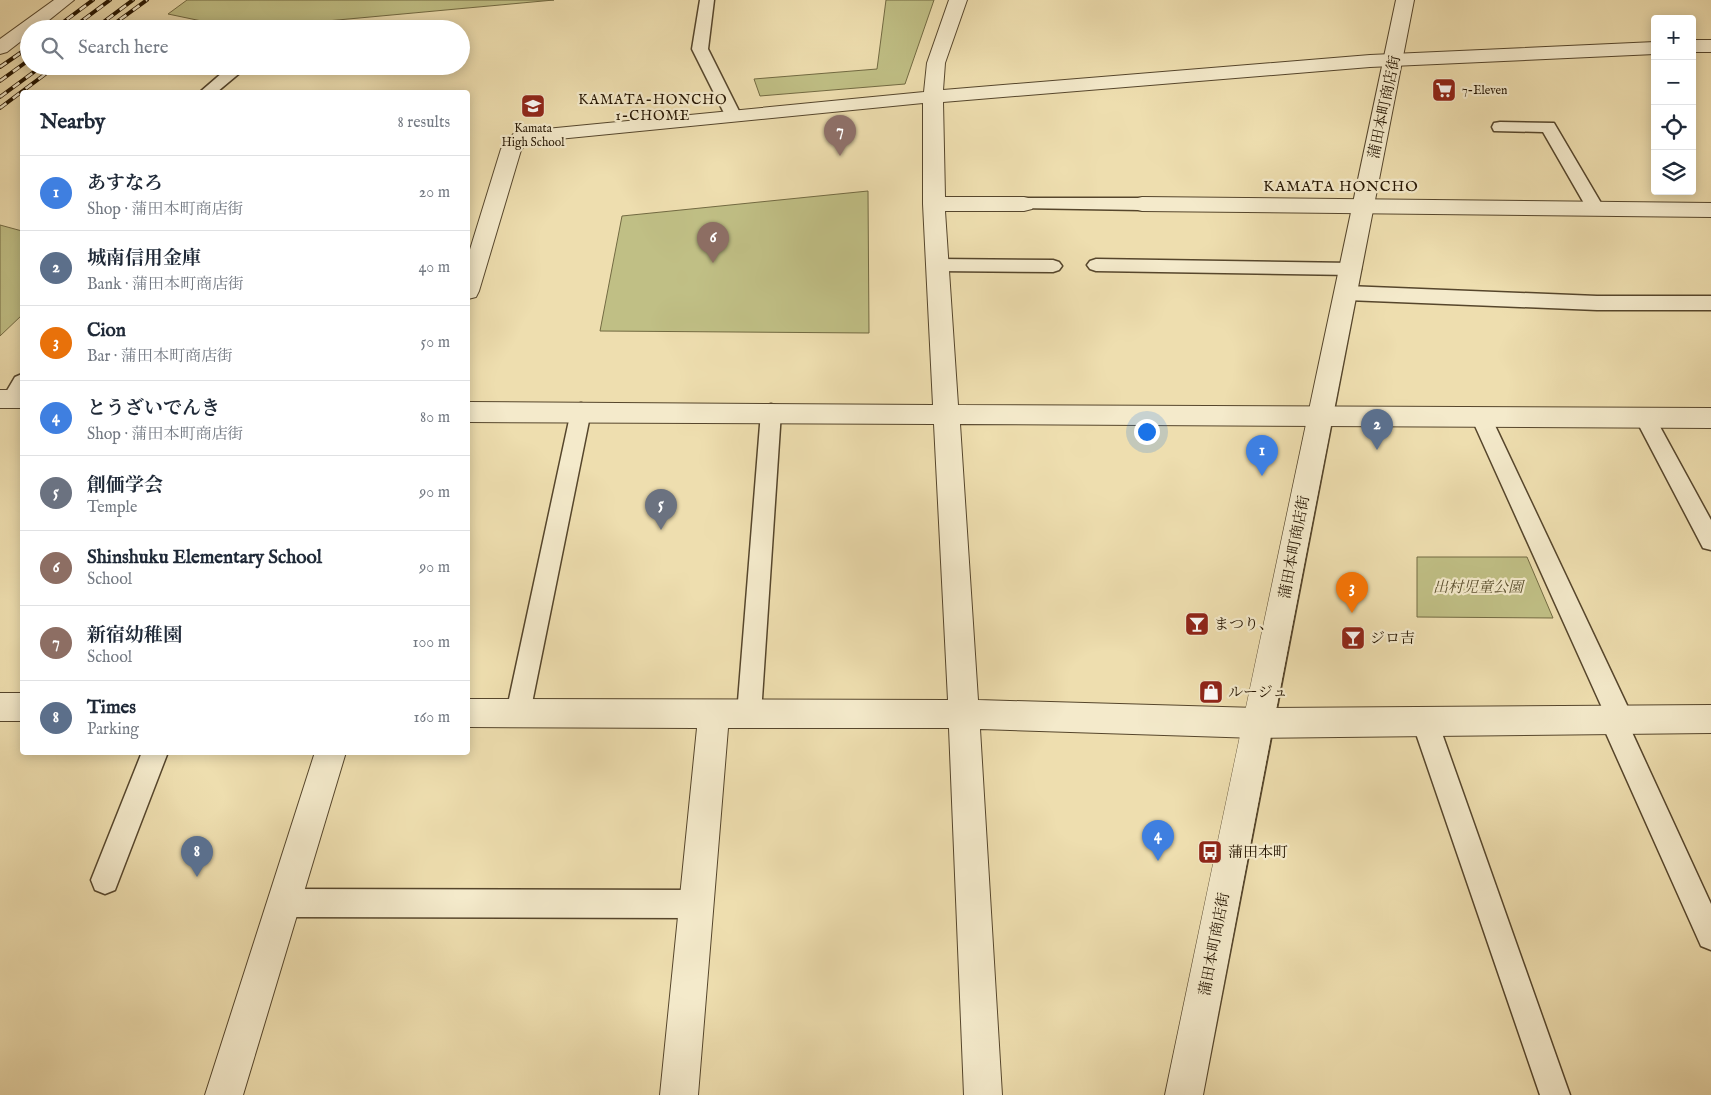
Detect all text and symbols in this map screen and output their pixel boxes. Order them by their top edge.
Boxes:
map controls [1651,15,1696,195]
button: + [1651,15,1696,60]
search box [20,20,470,75]
icon: search [38,34,66,62]
text: Search here [78,36,169,60]
street label: 蒲田本町商店街 [1364,54,1405,160]
button: − [1651,60,1696,105]
supermarket icon: 7-Eleven [1431,77,1457,103]
place label: 7-Eleven [1462,83,1508,98]
district label: KAMATA-HONCHO 1-CHOME [578,91,728,125]
school or university icon: Kamata High School [520,93,546,119]
button: locate [1651,105,1696,150]
text: Nearby [40,109,105,136]
text: 8 results [398,113,450,133]
pin: 7 [824,115,856,156]
place label: Kamata High School [502,121,565,150]
button: layers [1651,150,1696,195]
text: あすなろ [87,172,163,196]
district label: KAMATA HONCHO [1263,177,1419,196]
text: 1 [53,183,59,203]
text: 20 m [419,183,450,203]
text: Shop · 蒲田本町商店街 [87,200,243,220]
pin: 6 [697,222,729,263]
text: 城南信用金庫 [87,247,201,271]
text: 2 [52,258,60,278]
text: 40 m [418,258,450,278]
text: Bank · 蒲田本町商店街 [87,275,244,295]
text: Cion [87,319,126,343]
text: 3 [53,333,59,353]
text: 50 m [421,333,450,353]
text: Bar · 蒲田本町商店街 [87,347,233,367]
text: とうざいでんき [87,397,220,421]
text: 4 [52,408,60,428]
text: 80 m [420,408,450,428]
pin: 2 [1361,409,1393,450]
your location [1134,419,1160,445]
text: Shop · 蒲田本町商店街 [87,425,243,445]
pin: 1 [1246,435,1278,476]
text: 創価学会 [87,474,163,498]
text: 5 [53,483,59,503]
text: 90 m [419,483,450,503]
pin: 5 [645,489,677,530]
street label: 蒲田本町商店街 [1275,494,1314,600]
text: Temple [87,498,137,518]
text: Shinshuku Elementary School [87,546,322,570]
text: 6 [53,558,59,578]
text: 90 m [419,558,450,578]
text: School [87,570,132,590]
pin: 3 [1336,572,1368,613]
park label: 出村児童公園 [1433,578,1526,597]
bar icon: まつり、 [1184,611,1210,637]
place label: まつり、 [1214,615,1274,634]
text: 新宿幼稚園 [87,624,182,648]
bar icon: ジロ吉 [1340,625,1366,651]
place label: ジロ吉 [1370,629,1415,648]
text: 7 [52,633,60,653]
text: 100 m [413,633,450,653]
text: School [87,648,132,668]
shop icon: ルージュ [1198,679,1224,705]
place label: ルージュ [1228,683,1287,702]
text: Times [87,696,136,720]
text: 8 [53,708,59,728]
text: 160 m [414,708,450,728]
text: Parking [87,720,139,740]
pin: 4 [1142,820,1174,861]
pin: 8 [181,836,213,877]
bus stop icon: 蒲田本町 [1197,839,1223,865]
place label: 蒲田本町 [1228,843,1288,862]
street label: 蒲田本町商店街 [1195,891,1234,997]

